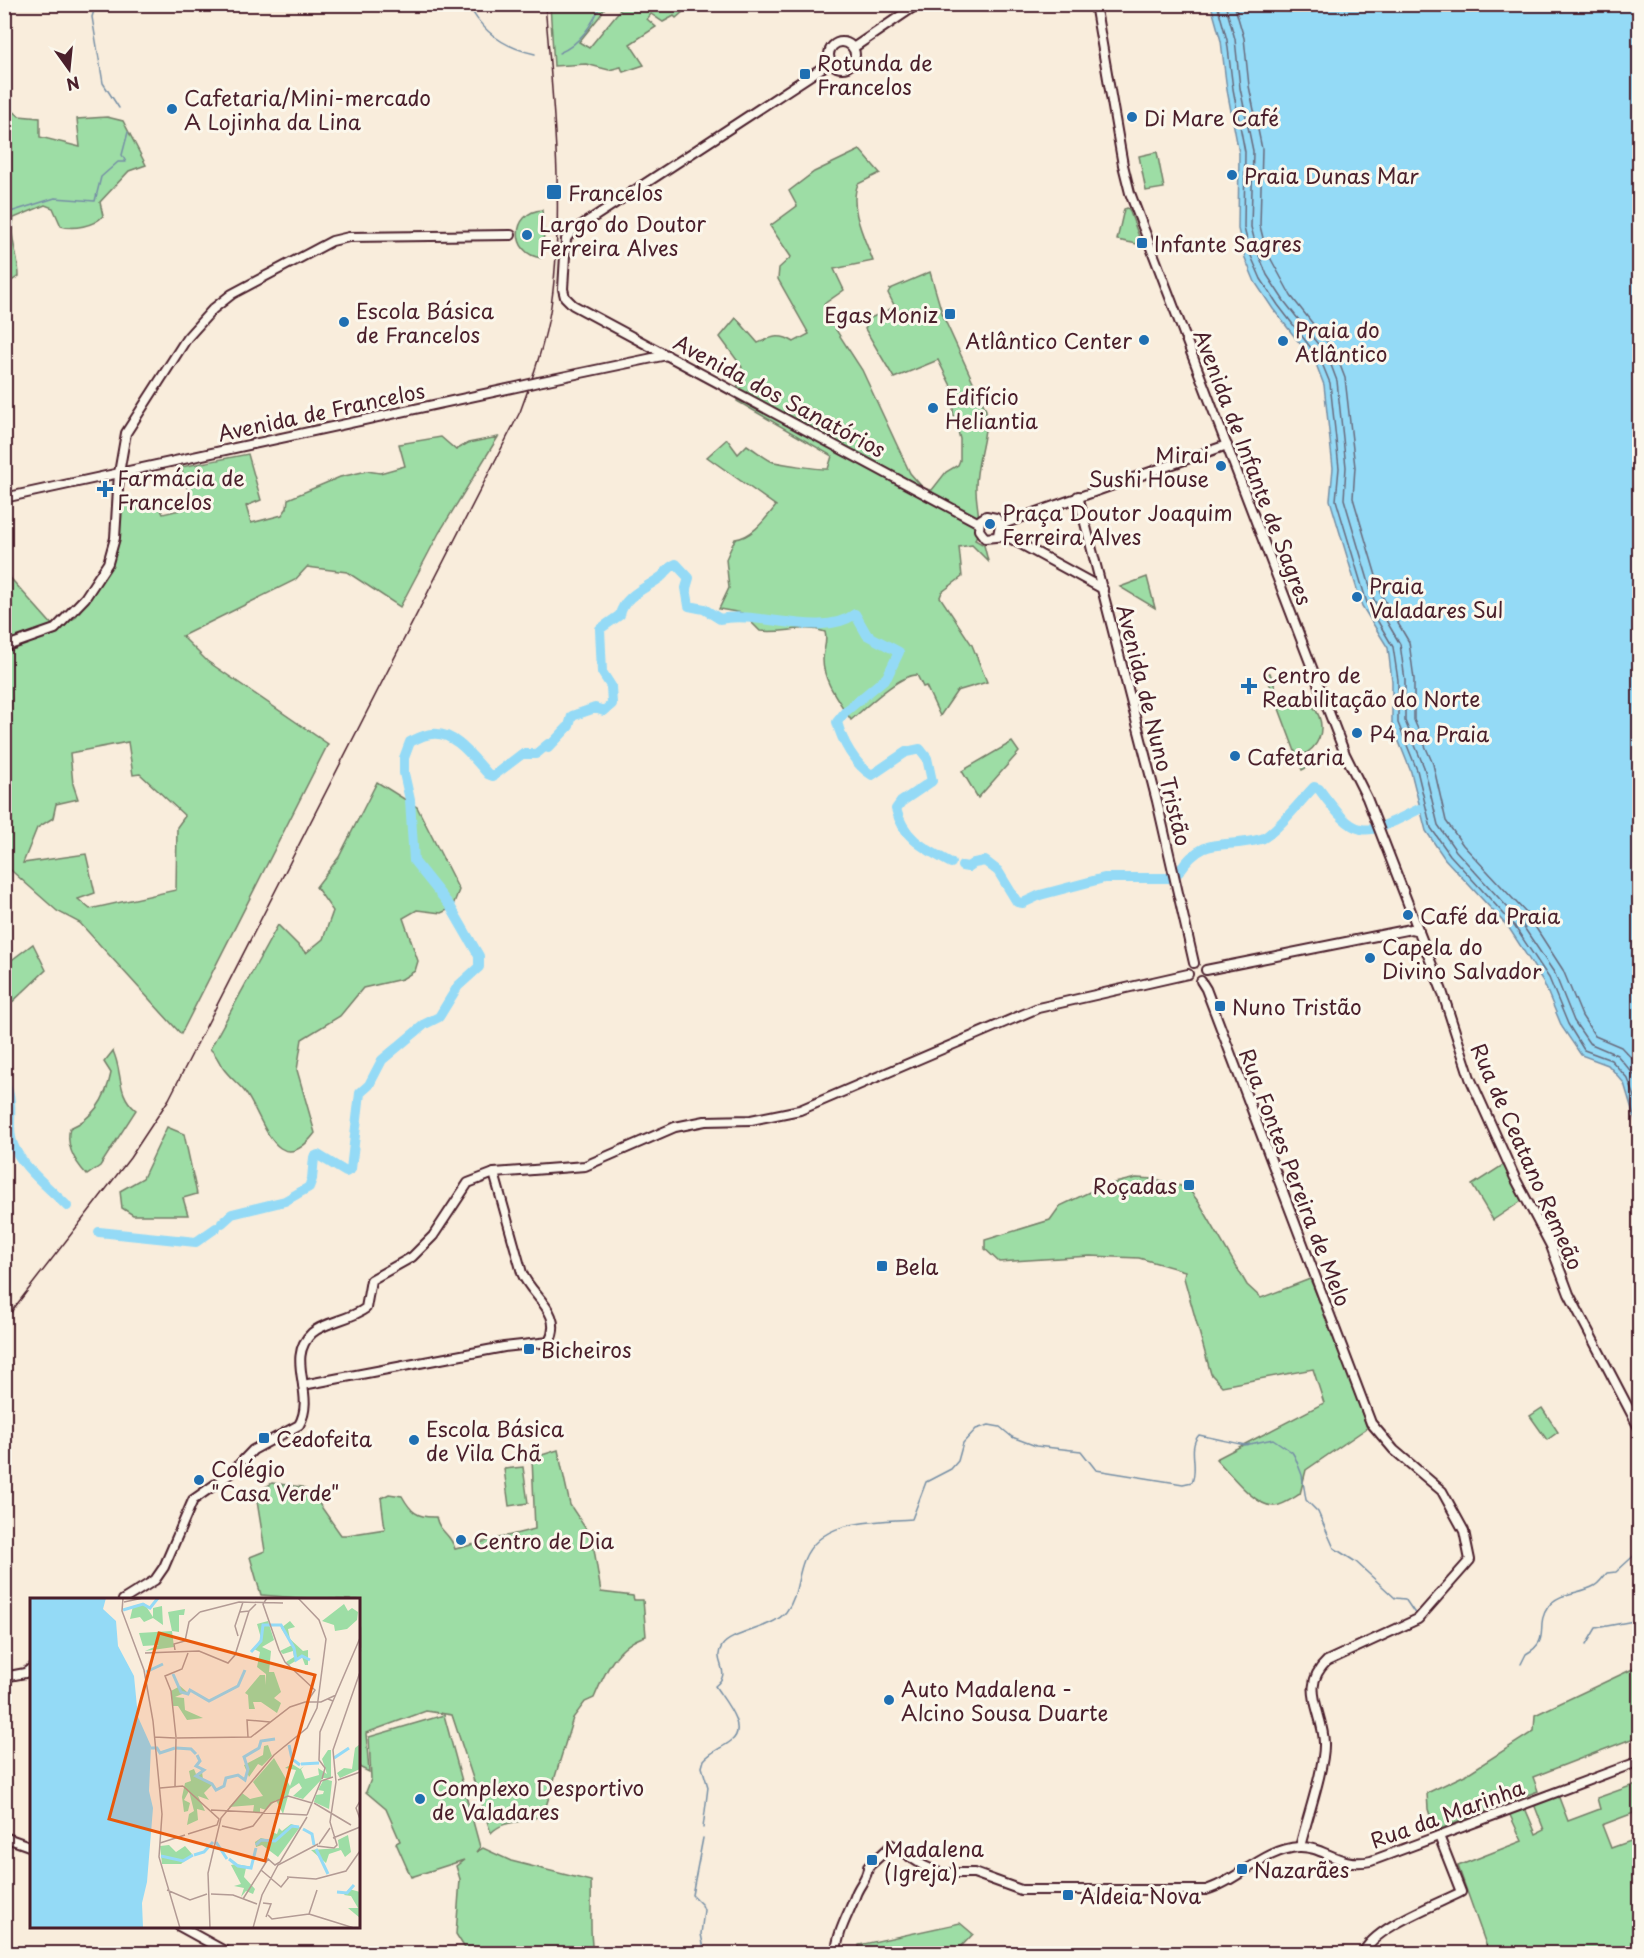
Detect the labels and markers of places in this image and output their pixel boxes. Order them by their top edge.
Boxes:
place label: Rotunda de Francelos [817,46,933,102]
marker: Rotunda de Francelos [798,67,812,81]
place label: Cafetaria/Mini-mercado A Lojinha da Lina [184,81,431,137]
place label: Di Mare Café [1144,101,1279,133]
marker: Cafetaria/Mini-mercado A Lojinha da Lina [165,102,179,116]
marker: Di Mare Café [1125,110,1139,124]
place label: Praia Dunas Mar [1244,159,1419,191]
marker: Praia Dunas Mar [1225,168,1239,182]
place label: Francelos [568,176,663,208]
marker: Francelos [545,183,563,201]
place label: Largo do Doutor Ferreira Alves [539,207,706,263]
place label: Infante Sagres [1154,227,1302,259]
marker: Largo do Doutor Ferreira Alves [520,228,534,242]
marker: Infante Sagres [1135,236,1149,250]
place label: Escola Básica de Francelos [356,294,495,350]
place label: Egas Moniz [824,298,938,330]
marker: Egas Moniz [943,307,957,321]
place label: Praia do Atlântico [1295,313,1387,369]
marker: Escola Básica de Francelos [337,315,351,329]
place label: Atlântico Center [965,324,1132,356]
marker: Atlântico Center [1137,333,1151,347]
marker: Praia do Atlântico [1276,334,1290,348]
place label: Edifício Heliantia [945,380,1038,436]
marker: Edifício Heliantia [926,401,940,415]
place label: Mirai Sushi House [1088,438,1209,494]
marker: Mirai Sushi House [1214,459,1228,473]
place label: Farmácia de Francelos [117,461,245,517]
marker: Farmácia de Francelos [98,482,112,496]
place label: Praça Doutor Joaquim Ferreira Alves [1002,496,1233,552]
marker: Praça Doutor Joaquim Ferreira Alves [983,517,997,531]
place label: Praia Valadares Sul [1369,569,1503,625]
marker: Praia Valadares Sul [1350,590,1364,604]
place label: Centro de Reabilitação do Norte [1262,658,1480,714]
marker: Centro de Reabilitação do Norte [1240,677,1258,695]
place label: P4 na Praia [1369,717,1490,749]
marker: P4 na Praia [1350,726,1364,740]
place label: Cafetaria [1247,740,1345,772]
marker: Cafetaria [1228,749,1242,763]
place label: Café da Praia [1420,899,1561,931]
marker: Café da Praia [1401,908,1415,922]
place label: Capela do Divino Salvador [1382,930,1542,986]
marker: Capela do Divino Salvador [1363,951,1377,965]
place label: Nuno Tristão [1232,990,1362,1022]
marker: Nuno Tristão [1213,999,1227,1013]
place label: Roçadas [1092,1169,1177,1201]
marker: Roçadas [1182,1178,1196,1192]
place label: Bela [894,1250,938,1282]
marker: Bela [875,1259,889,1273]
place label: Bicheiros [541,1333,632,1365]
marker: Bicheiros [522,1342,536,1356]
place label: Escola Básica de Vila Chã [426,1412,565,1468]
place label: Cedofeita [276,1422,373,1454]
marker: Cedofeita [257,1431,271,1445]
marker: Escola Básica de Vila Chã [407,1433,421,1447]
place label: Colégio "Casa Verde" [211,1452,339,1508]
marker: Colégio "Casa Verde" [192,1473,206,1487]
place label: Centro de Dia [473,1524,615,1556]
marker: Centro de Dia [454,1533,468,1547]
place label: Auto Madalena - Alcino Sousa Duarte [901,1672,1108,1728]
marker: Auto Madalena - Alcino Sousa Duarte [882,1693,896,1707]
place label: Complexo Desportivo de Valadares [432,1771,644,1827]
marker: Complexo Desportivo de Valadares [413,1792,427,1806]
place label: Madalena (Igreja) [884,1832,984,1888]
marker: Madalena (Igreja) [865,1853,879,1867]
place label: Nazarães [1254,1853,1349,1885]
marker: Nazarães [1235,1862,1249,1876]
place label: Aldeia Nova [1080,1879,1201,1911]
marker: Aldeia Nova [1061,1888,1075,1902]

